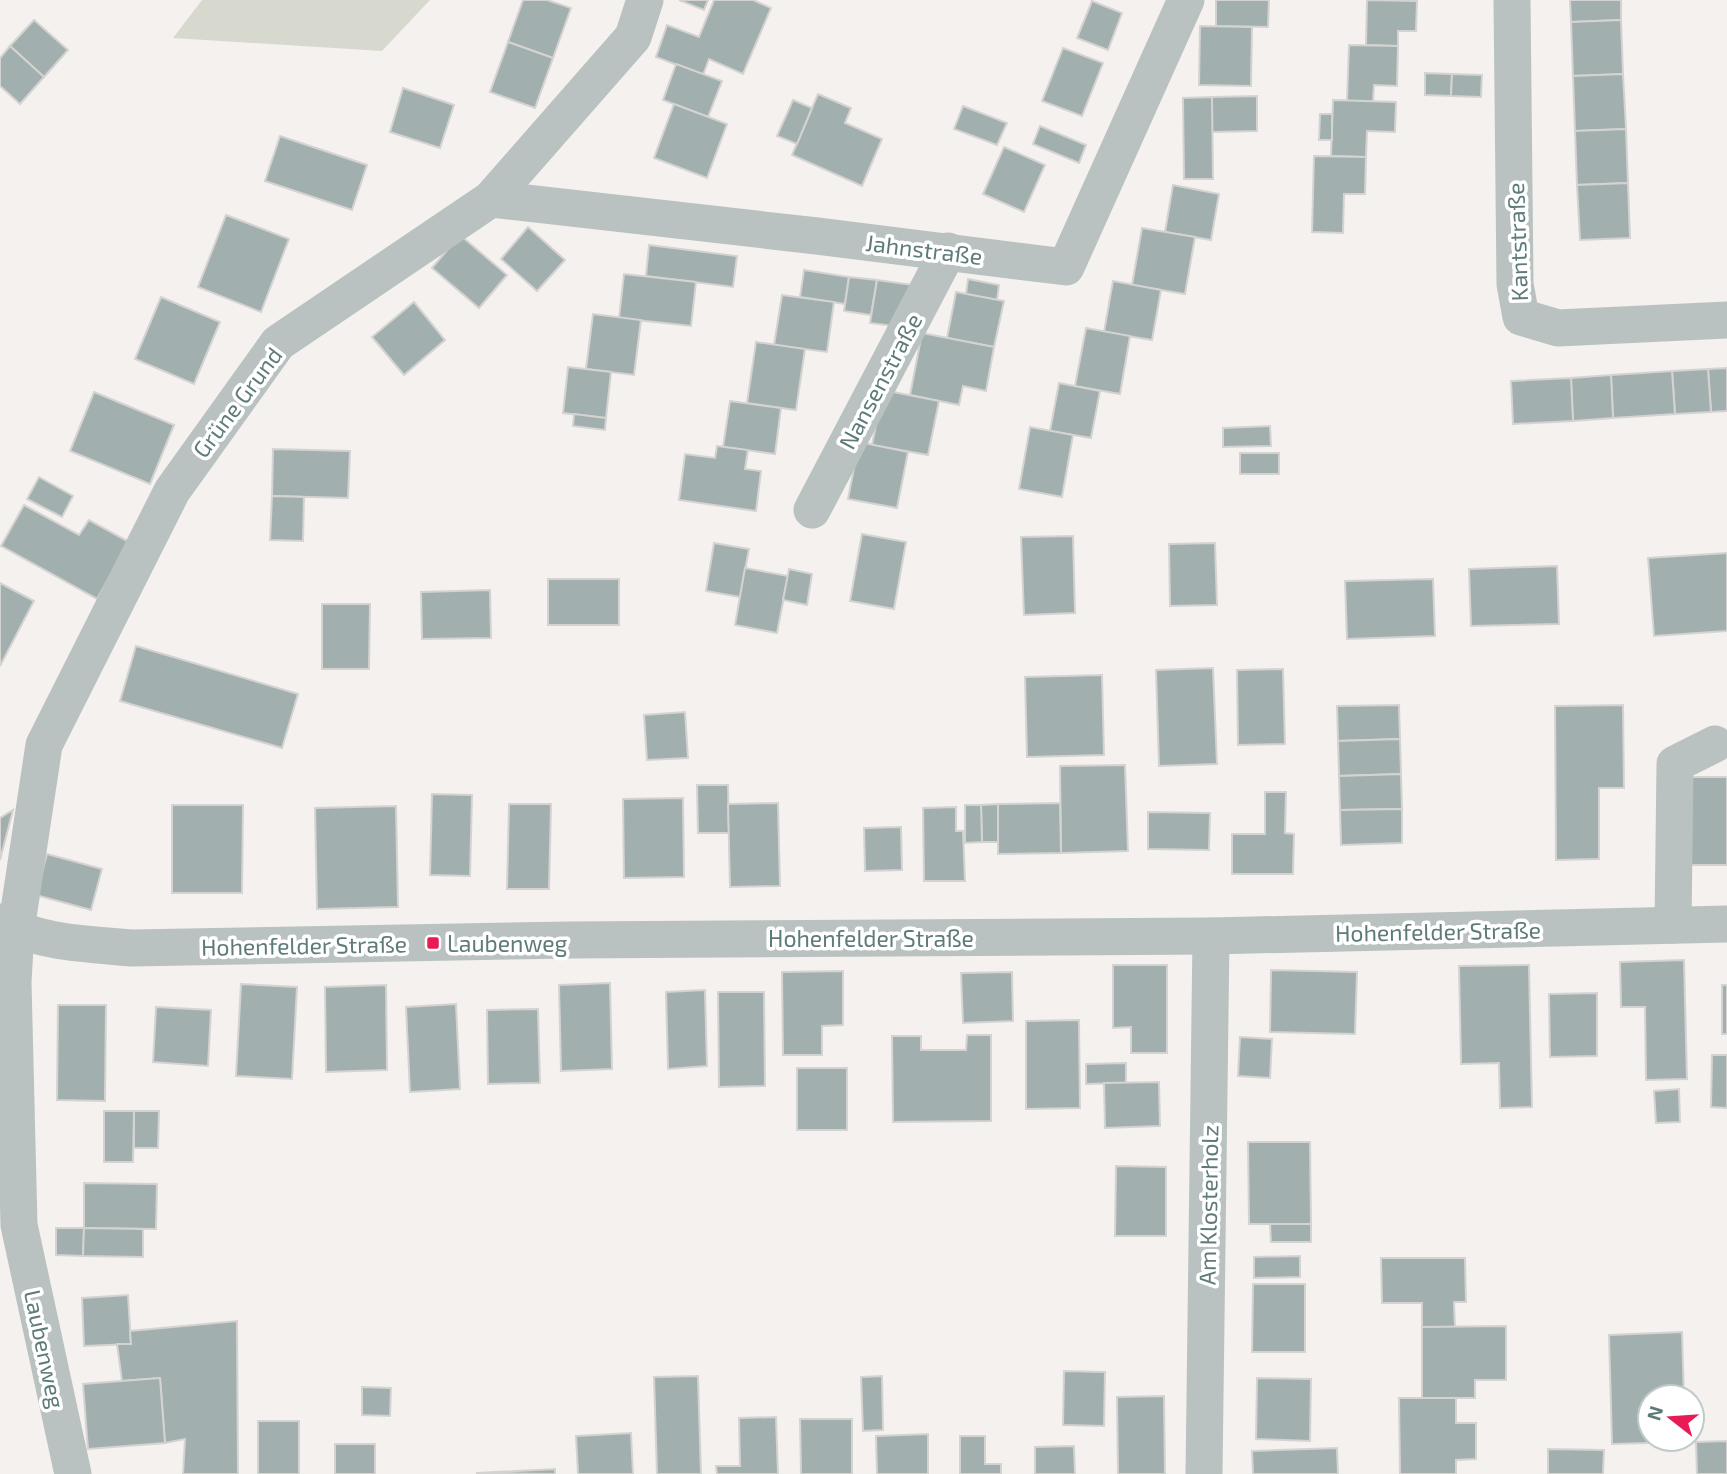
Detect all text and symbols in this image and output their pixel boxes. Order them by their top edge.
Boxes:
street label: Kantstraße [1501,182,1533,302]
street label: Jahnstraße [864,228,984,270]
street label: Nansenstraße [832,308,928,454]
street label: Grüne Grund [186,341,288,463]
street label: Hohenfelder Straße [1335,915,1541,947]
street label: Hohenfelder Straße [768,924,974,952]
street label: Hohenfelder Straße [201,929,407,961]
place label: Laubenweg [447,929,568,957]
marker: Laubenweg [425,935,441,951]
street label: Am Klosterholz [1193,1125,1223,1285]
street label: Laubenweg [19,1287,71,1411]
north arrow [1636,1383,1706,1453]
text: N [1641,1403,1667,1423]

